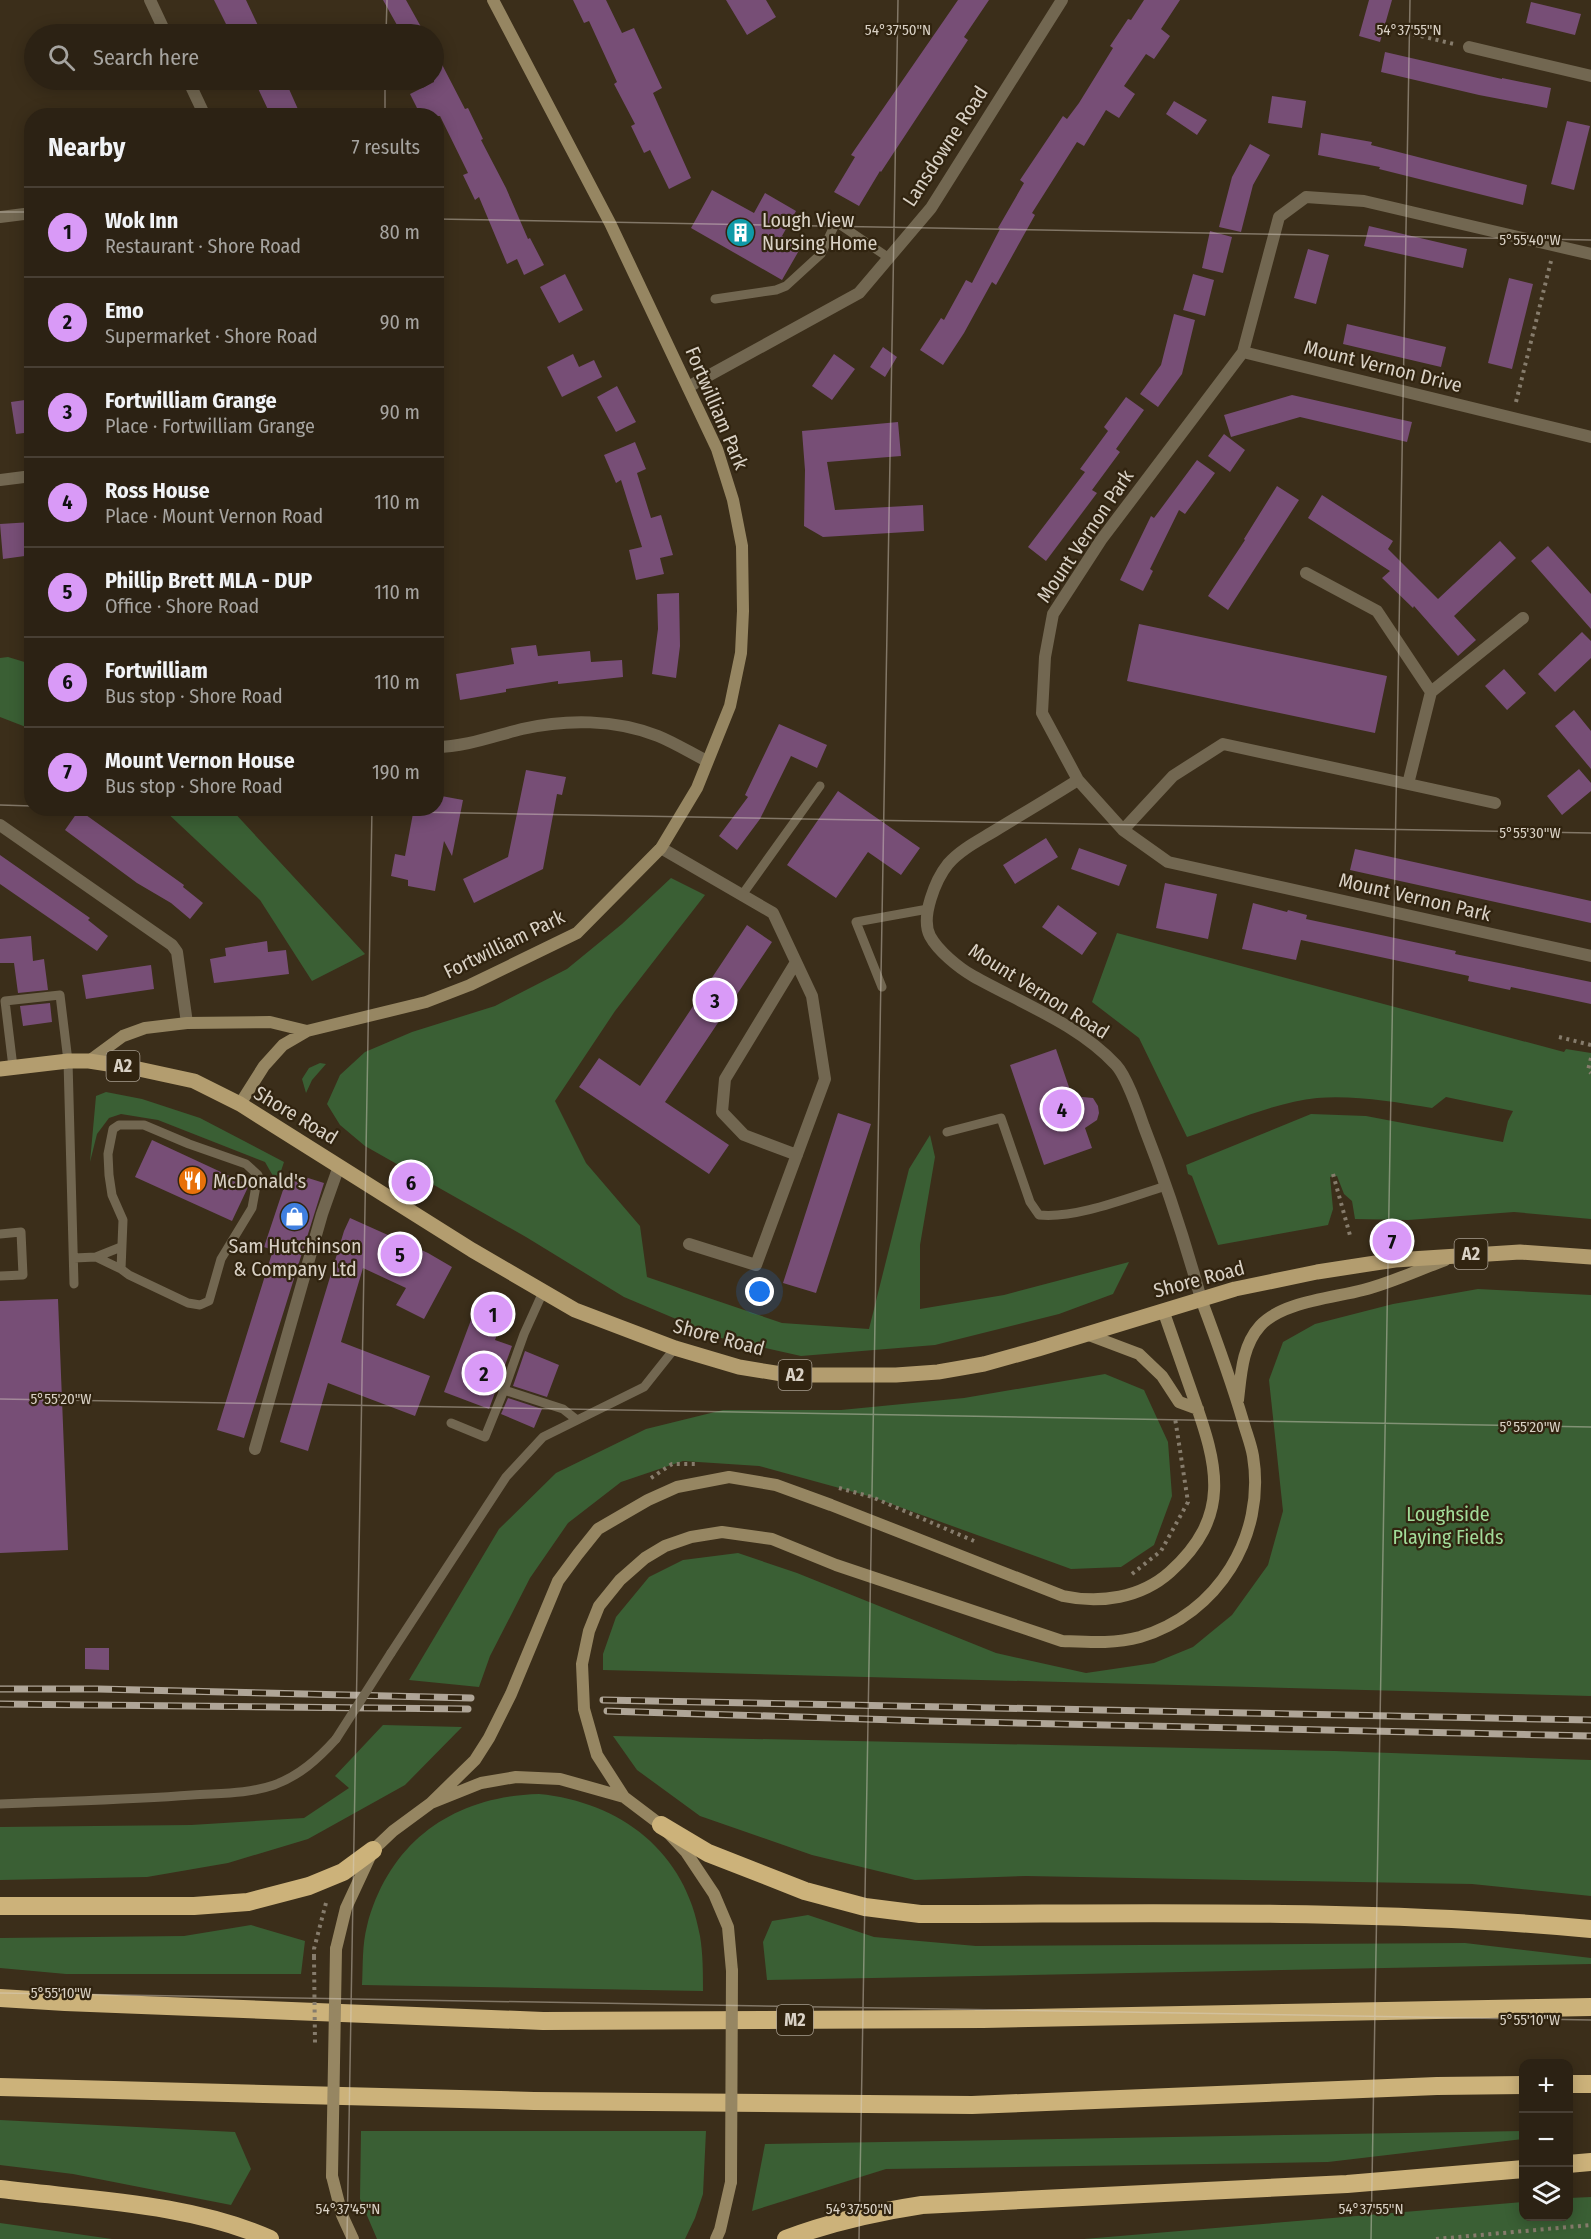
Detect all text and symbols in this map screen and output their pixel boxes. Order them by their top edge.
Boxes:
text: 54°37'50"N [865,21,931,39]
text: 54°37'55"N [1376,21,1442,39]
search box [24,24,444,90]
icon: search [45,41,78,74]
text: Search here [93,44,199,71]
street label: Lansdowne Road [897,81,993,211]
text: Nearby [48,132,125,163]
text: 7 results [352,135,420,159]
text: Wok Inn [105,207,178,234]
place label: Lough View Nursing Home [762,208,877,255]
building icon: Lough View Nursing Home [725,216,757,248]
text: 1 [63,220,72,244]
text: 80 m [380,220,420,244]
text: 5°55'40"W [1499,231,1561,249]
text: Restaurant · Shore Road [105,234,301,258]
text: Emo [105,297,144,324]
text: 2 [63,310,72,334]
text: 90 m [380,310,420,334]
text: Supermarket · Shore Road [105,324,318,348]
street label: Mount Vernon Drive [1301,335,1465,397]
street label: Fortwilliam Park [680,343,754,474]
text: Fortwilliam Grange [105,387,277,414]
text: 3 [63,400,72,424]
text: 90 m [380,400,420,424]
text: Place · Fortwilliam Grange [105,414,315,438]
street label: Mount Vernon Park [1032,464,1139,607]
text: Ross House [105,477,210,504]
text: 4 [62,490,73,514]
text: 110 m [374,490,420,514]
text: Place · Mount Vernon Road [105,504,323,528]
text: Phillip Brett MLA - DUP [105,567,312,594]
text: 5 [63,580,72,604]
text: 110 m [374,580,420,604]
text: Office · Shore Road [105,594,259,618]
text: Fortwilliam [105,657,208,684]
text: 6 [62,670,73,694]
text: 110 m [374,670,420,694]
text: Bus stop · Shore Road [105,684,283,708]
text: Mount Vernon House [105,747,295,774]
text: 7 [63,760,72,784]
text: 190 m [372,760,420,784]
text: Bus stop · Shore Road [105,774,283,798]
text: 5°55'30"W [1499,824,1561,842]
street label: Mount Vernon Park [1337,868,1494,926]
street label: Fortwilliam Park [440,904,569,984]
street label: Mount Vernon Road [964,938,1114,1044]
pin: 3 [696,978,734,1022]
road number: A2 [106,1051,140,1081]
street label: Shore Road [250,1081,342,1149]
pin: 4 [1042,1086,1082,1132]
pin: 6 [392,1160,430,1204]
restaurant icon: McDonald's [176,1165,208,1197]
place label: McDonald's [213,1169,306,1193]
shop icon: Sam Hutchinson & Company Ltd [279,1200,311,1232]
pin: 7 [1372,1218,1412,1264]
pin: 5 [380,1232,420,1276]
place label: Sam Hutchinson & Company Ltd [229,1234,361,1281]
road number: A2 [1454,1239,1488,1269]
street label: Shore Road [1151,1255,1247,1303]
your location [745,1277,774,1306]
pin: 1 [474,1292,512,1336]
street label: Shore Road [671,1313,767,1361]
pin: 2 [464,1350,504,1396]
road number: A2 [778,1360,812,1390]
text: 5°55'20"W [30,1390,92,1408]
text: 5°55'20"W [1499,1418,1561,1436]
park label: Loughside Playing Fields [1392,1502,1504,1549]
text: 5°55'10"W [31,1984,91,2002]
road number: M2 [777,2005,813,2035]
text: 5°55'10"W [1500,2011,1560,2029]
map controls [1519,2059,1573,2221]
button: + [1519,2059,1573,2113]
button: − [1519,2113,1573,2167]
button: layers [1519,2167,1573,2221]
text: 54°37'45"N [316,2200,380,2218]
text: 54°37'50"N [826,2200,892,2218]
text: 54°37'55"N [1338,2200,1404,2218]

